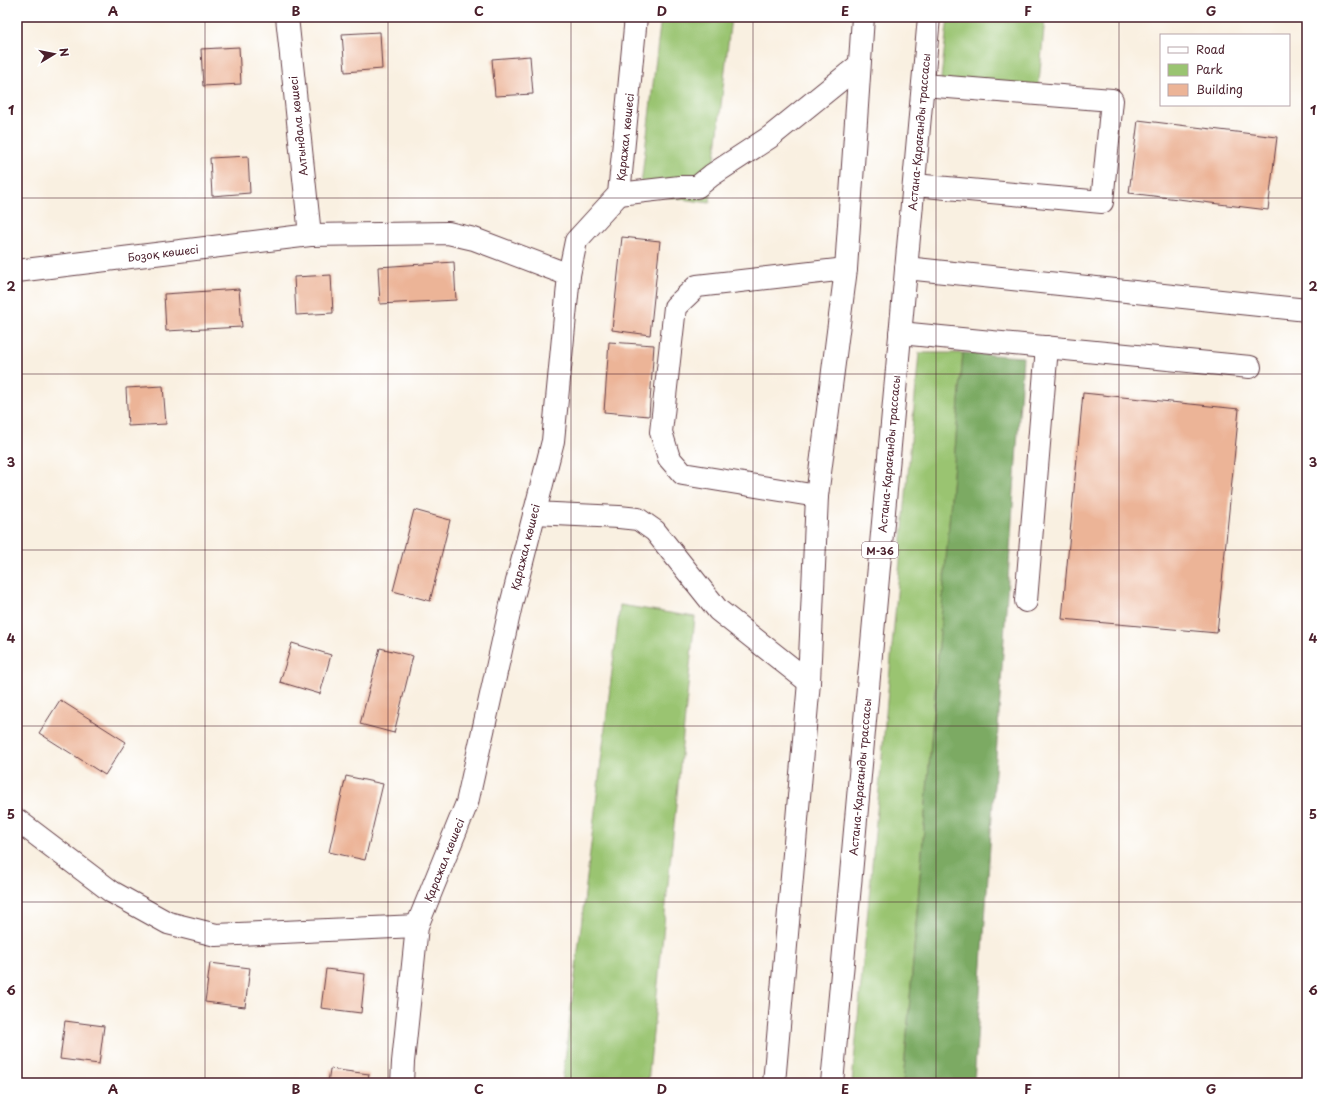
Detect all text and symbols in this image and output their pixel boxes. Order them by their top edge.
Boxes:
text: A [108,1,118,20]
text: B [292,1,301,20]
text: C [474,1,484,20]
text: D [657,1,667,20]
text: E [841,1,849,20]
text: F [1024,1,1032,20]
text: G [1206,1,1216,20]
north arrow [34,34,74,74]
legend [1160,34,1290,106]
text: Road [1196,40,1225,58]
text: N [55,46,74,58]
street label: Астана-Қарағанды трассасы [904,53,934,211]
text: Park [1196,60,1223,78]
street label: Алтындала көшесі [284,75,312,177]
text: Building [1196,80,1243,98]
street label: Қаражал көшесі [612,92,638,182]
text: 1 [8,100,14,119]
text: 1 [1310,100,1316,119]
street label: Бозоқ көшесі [126,240,200,266]
text: 2 [6,276,16,295]
text: 2 [1308,276,1318,295]
street label: Астана-Қарағанды трассасы [874,375,904,533]
text: 3 [7,452,16,471]
text: 3 [1309,452,1318,471]
street label: Қаражал көшесі [506,502,544,592]
road number: M-36 [862,542,898,558]
text: 4 [7,628,16,647]
text: 4 [1309,628,1318,647]
street label: Астана-Қарағанды трассасы [845,698,875,856]
text: 5 [7,804,15,823]
text: 5 [1309,804,1317,823]
street label: Қаражал көшесі [420,816,468,904]
text: 6 [6,980,16,999]
text: 6 [1308,980,1318,999]
text: A [108,1079,118,1098]
text: B [292,1079,301,1098]
text: C [474,1079,484,1098]
text: D [657,1079,667,1098]
text: E [841,1079,849,1098]
text: F [1024,1079,1032,1098]
text: G [1206,1079,1216,1098]

